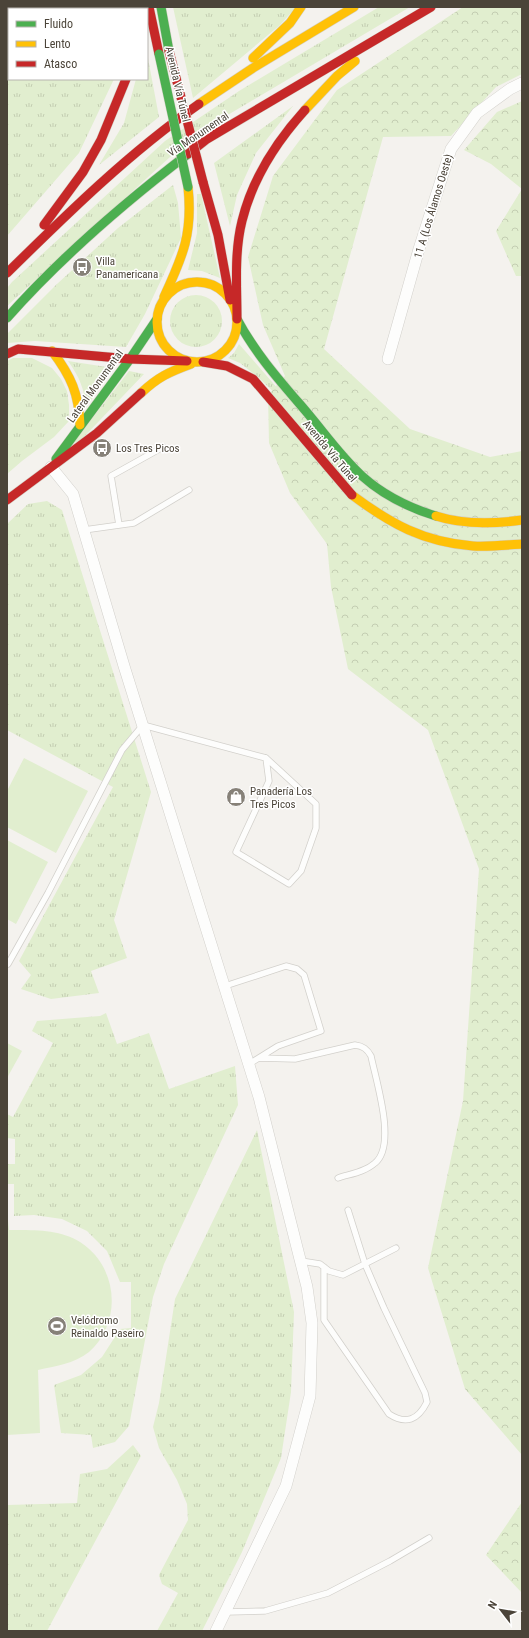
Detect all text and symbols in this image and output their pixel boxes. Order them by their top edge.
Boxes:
legend [8,8,148,80]
text: Fluido [44,17,73,31]
text: Lento [44,37,71,51]
street label: Avenida Vía Túnel [163,45,192,123]
text: Atasco [44,57,77,71]
street label: Vía Monumental [165,109,231,160]
street label: 11 A (Los Álamos Oeste) [411,153,456,260]
place label: Villa Panamericana [96,255,158,281]
bus stop icon: Villa Panamericana [71,256,93,278]
street label: Lateral Monumental [65,347,126,425]
street label: Avenida Vía Túnel [300,418,359,485]
bus stop icon: Los Tres Picos [91,437,113,459]
place label: Los Tres Picos [116,442,180,455]
place label: Panadería Los Tres Picos [250,785,312,811]
shop icon: Panadería Los Tres Picos [225,786,247,808]
place label: Velódromo Reinaldo Paseiro [71,1314,144,1340]
sports icon: Velódromo Reinaldo Paseiro [46,1315,68,1337]
north arrow [481,1590,521,1630]
text: N [486,1599,500,1611]

